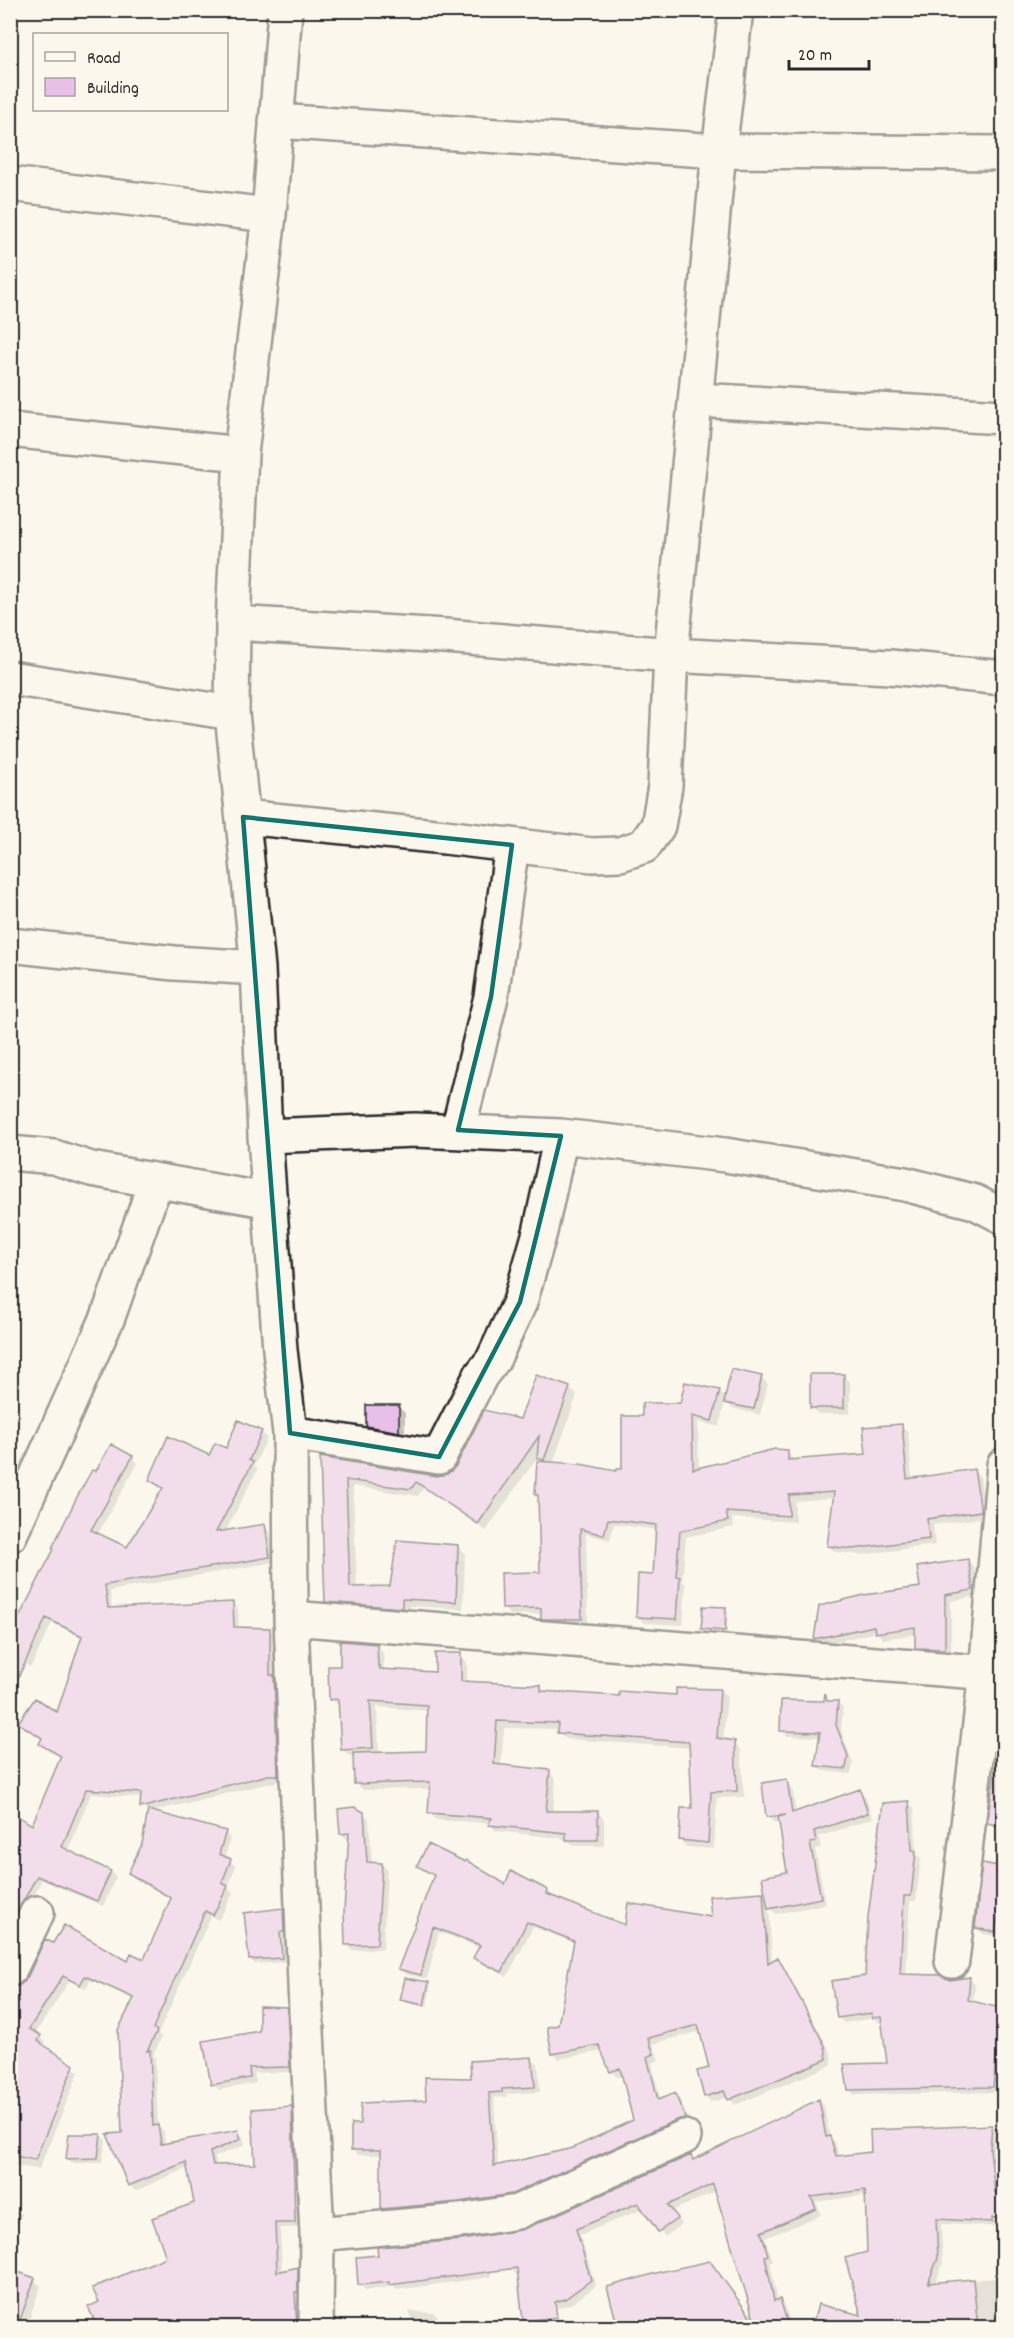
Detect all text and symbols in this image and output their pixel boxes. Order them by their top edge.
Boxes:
legend [33,33,228,111]
scale bar [789,33,868,71]
text: 20 m [798,44,832,69]
text: Road [87,47,121,72]
text: Building [87,77,139,102]

